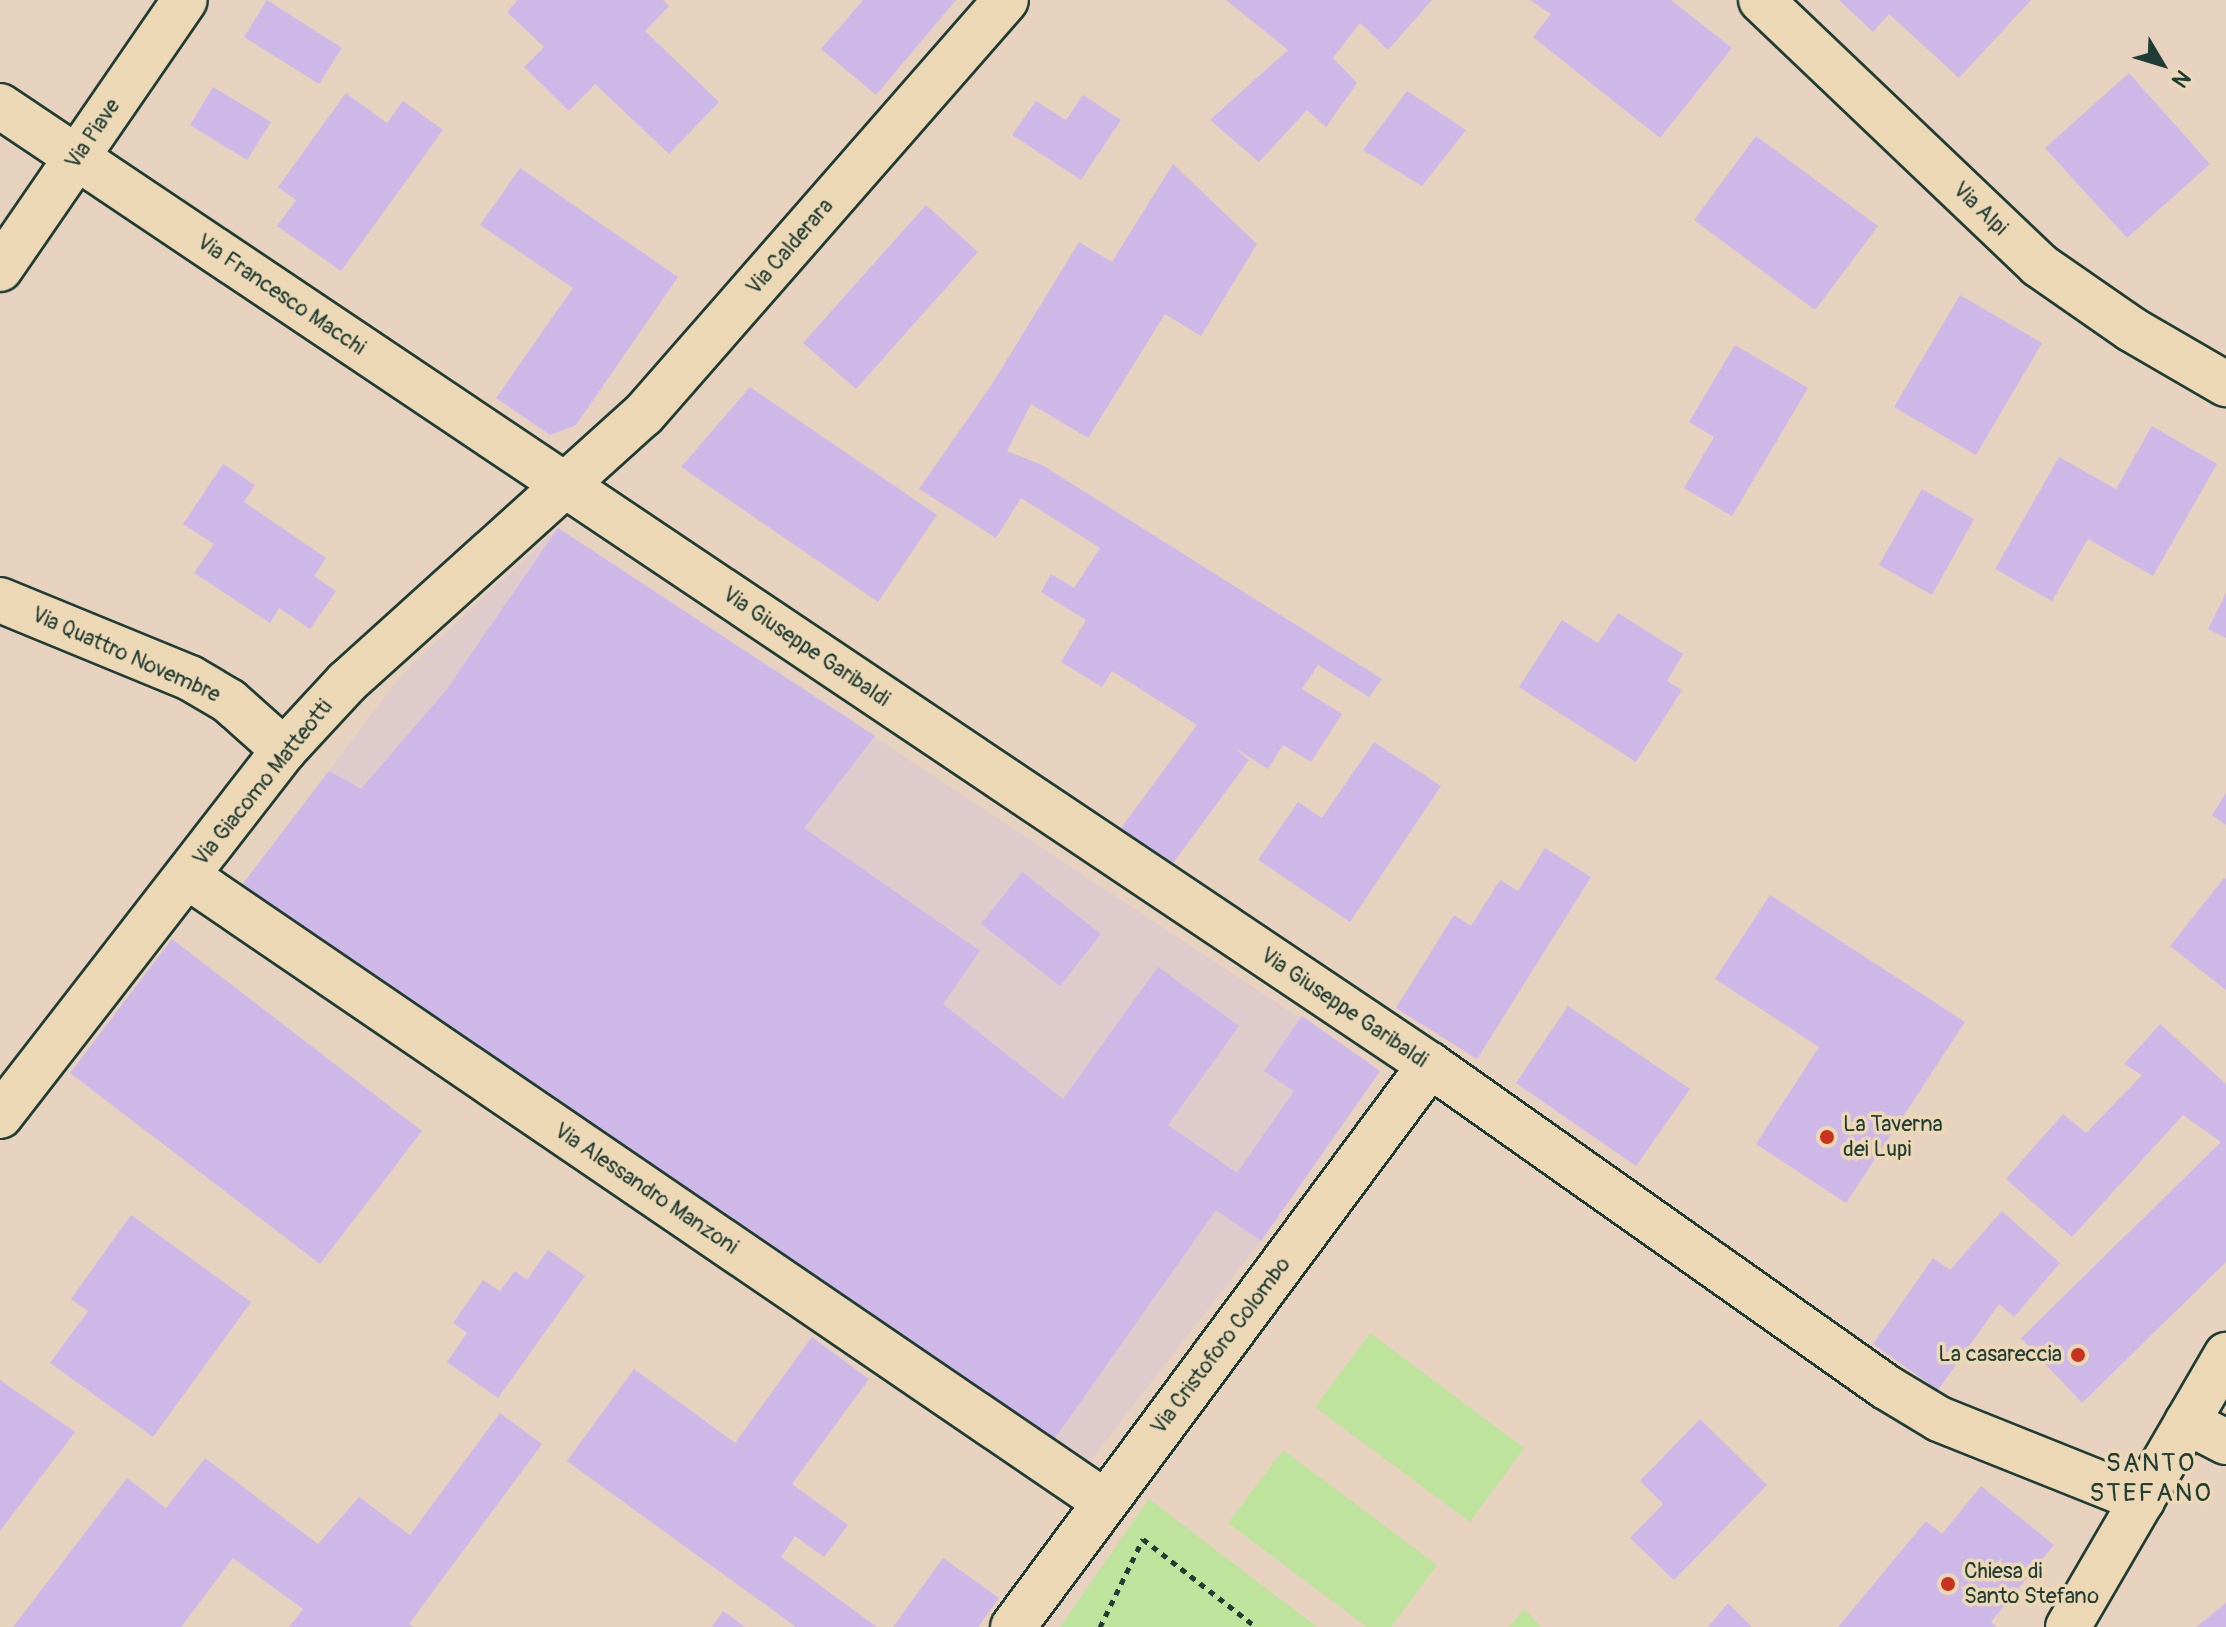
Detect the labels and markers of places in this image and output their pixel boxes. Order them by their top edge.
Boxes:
place label: La Taverna dei Lupi [1843,1111,1943,1162]
marker: La Taverna dei Lupi [1818,1128,1836,1146]
place label: La casareccia [1938,1342,2062,1368]
marker: La casareccia [2069,1346,2087,1364]
place label: Chiesa di Santo Stefano [1964,1558,2099,1610]
marker: Chiesa di Santo Stefano [1939,1575,1957,1593]

